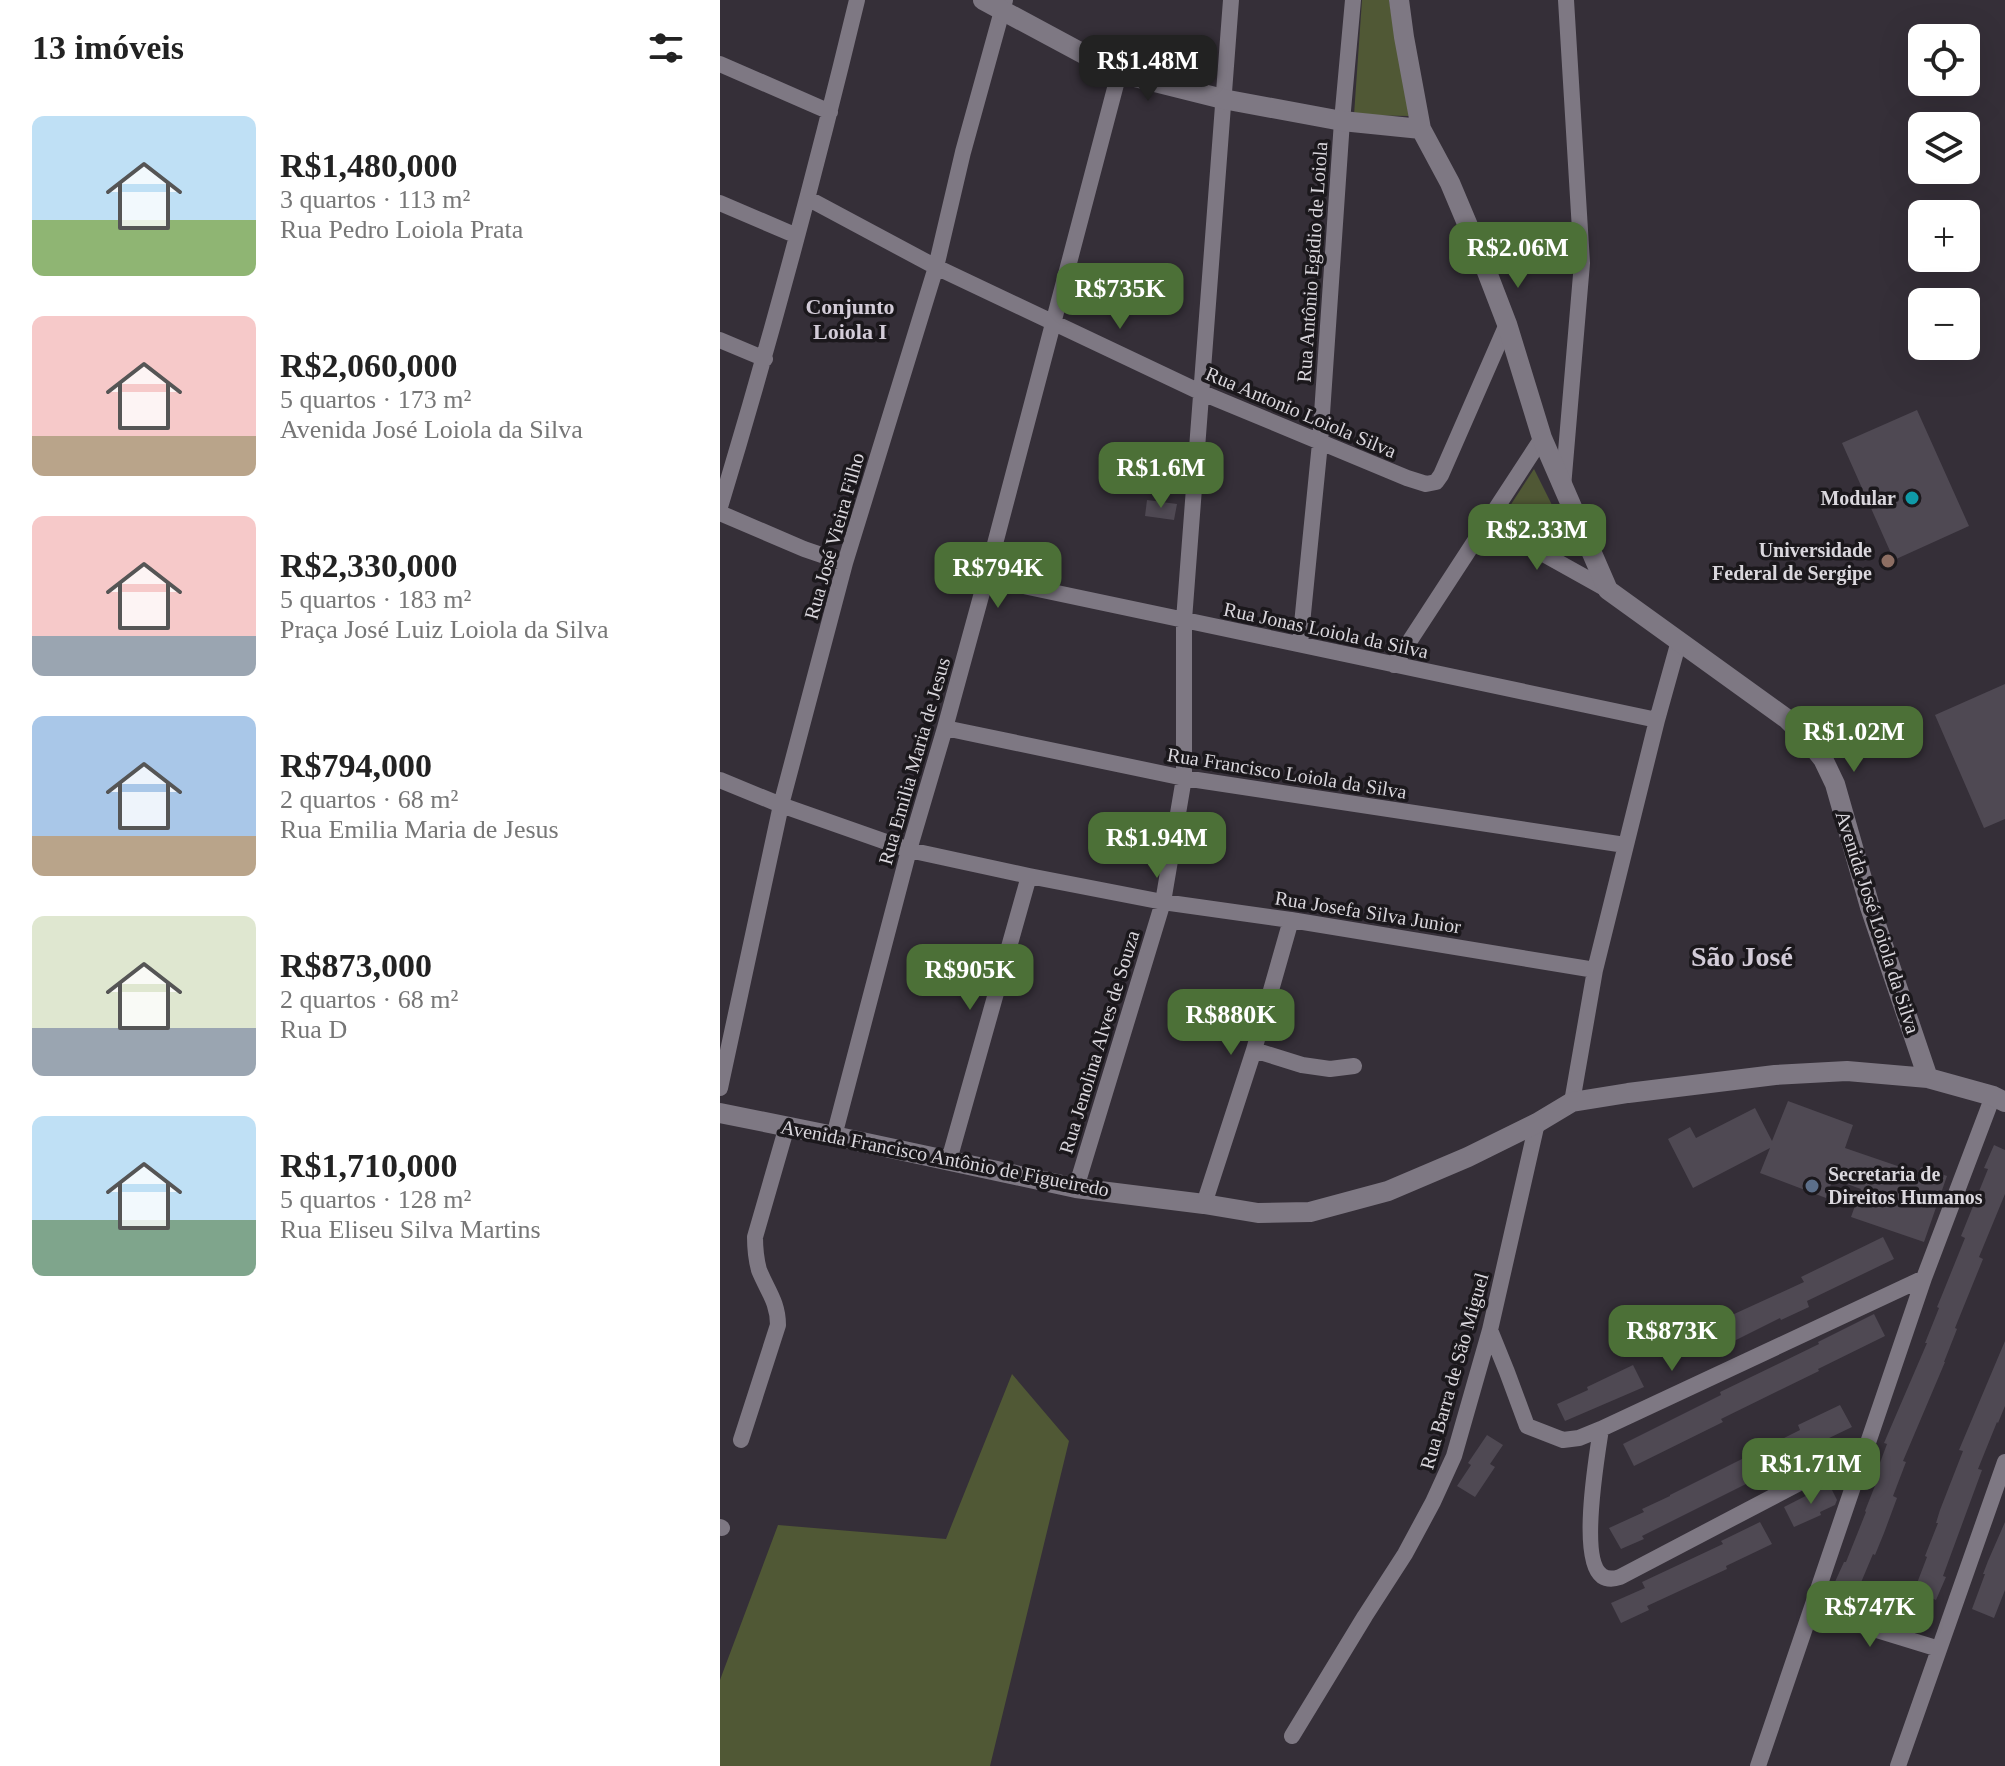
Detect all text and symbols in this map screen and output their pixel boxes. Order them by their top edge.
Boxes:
map controls [1908,24,1980,360]
button: locate [1908,24,1980,96]
icon: filters [644,26,688,70]
text: 13 imóveis [32,29,184,66]
pin: R$1.48M [1074,35,1222,103]
text: R$1.48M [1097,46,1199,75]
button: layers [1908,112,1980,184]
street label: Rua Antônio Egídio de Loiola [1293,141,1332,383]
text: R$1,480,000 [280,147,458,184]
icon: home [96,148,192,244]
text: 3 quartos · 113 m² [280,185,470,214]
button: + [1908,200,1980,272]
text: Rua Pedro Loiola Prata [280,215,523,244]
pin: R$2.06M [1444,222,1592,290]
text: R$2.06M [1467,233,1569,262]
pin: R$735K [1055,263,1185,331]
text: R$735K [1075,274,1166,303]
button: − [1908,288,1980,360]
district label: Conjunto Loiola I [805,294,895,344]
text: R$2,060,000 [280,347,458,384]
icon: home [96,348,192,444]
street label: Rua Antonio Loiola Silva [1202,362,1400,462]
text: 5 quartos · 173 m² [280,385,471,414]
text: Avenida José Loiola da Silva [280,415,583,444]
pin: R$1.6M [1096,442,1226,510]
street label: Rua José Vieira Filho [800,450,868,622]
text: R$1.6M [1117,453,1205,482]
place label: Modular [1820,487,1896,509]
marker: Modular [1903,489,1921,507]
pin: R$2.33M [1463,504,1611,572]
text: R$2.33M [1486,515,1588,544]
place label: Universidade Federal de Sergipe [1712,539,1872,585]
pin: R$794K [933,542,1063,610]
text: R$2,330,000 [280,547,458,584]
icon: home [96,548,192,644]
marker: Universidade Federal de Sergipe [1879,552,1897,570]
text: R$794K [953,553,1044,582]
text: 5 quartos · 183 m² [280,585,471,614]
street label: Rua Jonas Loiola da Silva [1222,598,1431,662]
text: Praça José Luiz Loiola da Silva [280,615,609,644]
street label: Rua Emilia Maria de Jesus [874,655,954,867]
pin: R$1.02M [1780,706,1928,774]
text: R$1.02M [1803,717,1905,746]
street label: Rua Francisco Loiola da Silva [1166,743,1408,803]
text: R$794,000 [280,747,432,784]
icon: home [96,748,192,844]
text: 2 quartos · 68 m² [280,785,458,814]
street label: Avenida José Loiola da Silva [1832,808,1924,1036]
pin: R$1.94M [1083,812,1231,880]
text: Rua Emilia Maria de Jesus [280,815,559,844]
text: R$1.94M [1106,823,1208,852]
street label: Rua Josefa Silva Junior [1273,886,1463,938]
street label: Rua Jenolina Alves de Souza [1055,928,1143,1156]
district label: São José [1691,941,1793,972]
pin: R$905K [905,944,1035,1012]
text: R$873,000 [280,947,432,984]
icon: home [96,948,192,1044]
text: R$905K [925,955,1016,984]
text: 2 quartos · 68 m² [280,985,458,1014]
pin: R$880K [1166,989,1296,1057]
text: R$880K [1186,1000,1277,1029]
text: Rua D [280,1015,347,1044]
street label: Avenida Francisco Antônio de Figueiredo [779,1115,1111,1202]
text: R$1,710,000 [280,1147,458,1184]
icon: home [96,1148,192,1244]
place label: Secretaria de Direitos Humanos [1828,1163,1983,1208]
marker: Secretaria de Direitos Humanos [1803,1177,1821,1195]
text: 5 quartos · 128 m² [280,1185,471,1214]
text: Rua Eliseu Silva Martins [280,1215,541,1244]
street label: Rua Barra de São Miguel [1415,1270,1494,1472]
pin: R$873K [1607,1305,1737,1373]
text: R$873K [1627,1316,1718,1345]
pin: R$1.71M [1737,1438,1885,1506]
text: R$1.71M [1760,1449,1862,1478]
pin: R$747K [1805,1581,1935,1649]
text: R$747K [1825,1592,1916,1621]

